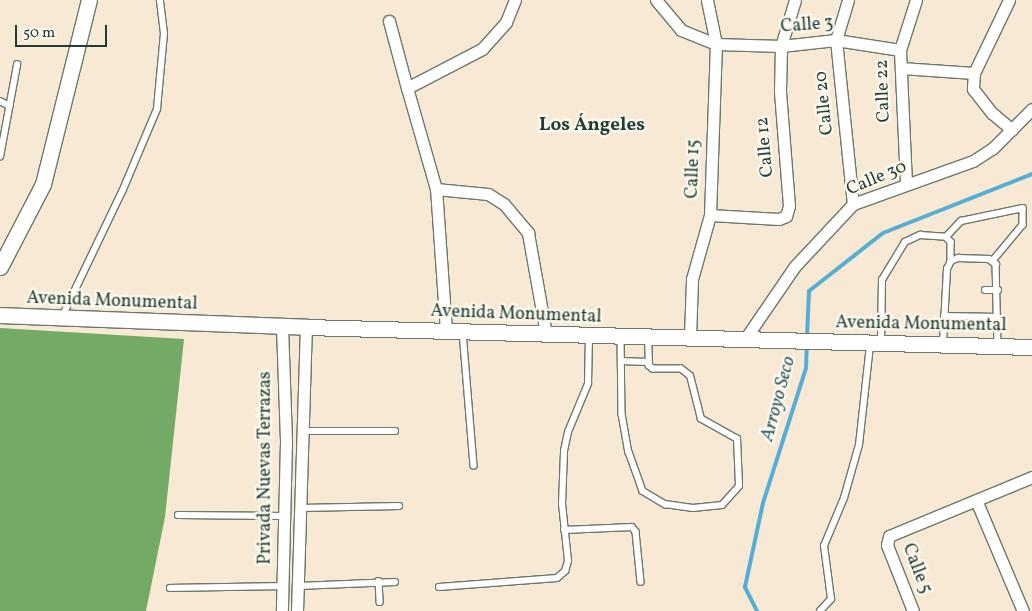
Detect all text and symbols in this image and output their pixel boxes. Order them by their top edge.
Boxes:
street label: Calle 3 [780,13,834,39]
scale bar [18,15,110,47]
text: 50 m [23,23,55,44]
street label: Calle 22 [872,59,896,123]
street label: Calle 20 [811,70,839,136]
district label: Los Ángeles [539,115,645,137]
street label: Calle 12 [753,116,779,178]
street label: Calle 15 [682,139,706,199]
street label: Calle 30 [844,157,910,201]
street label: Avenida Monumental [26,288,198,316]
street label: Avenida Monumental [430,301,602,329]
street label: Avenida Monumental [835,313,1007,337]
water label: Arroyo Seco [757,354,801,444]
street label: Privada Nuevas Terrazas [255,371,277,565]
street label: Calle 5 [897,541,935,597]

